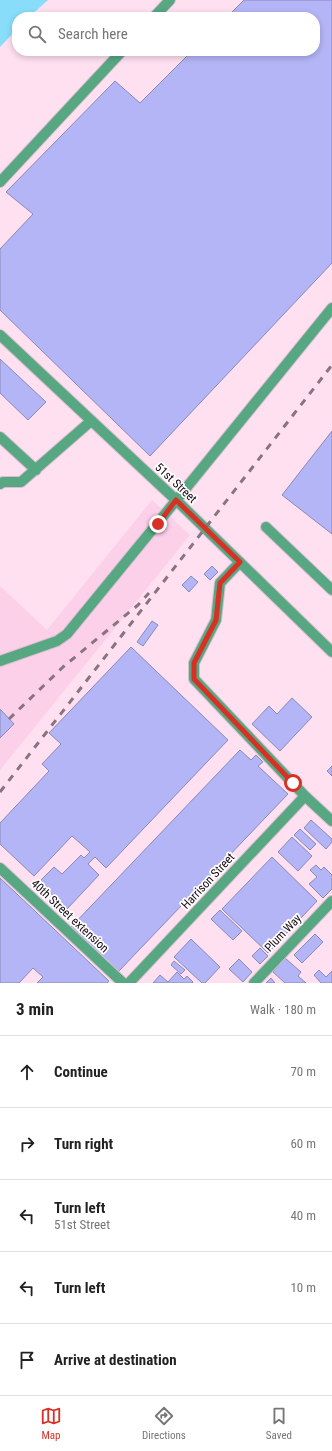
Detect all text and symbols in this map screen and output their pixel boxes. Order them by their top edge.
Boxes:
search box [12,12,320,56]
icon: search [26,23,48,45]
text: Search here [58,25,128,43]
street label: 51st Street [152,460,200,506]
route end [149,515,167,533]
route start [284,774,302,792]
street label: Harrison Street [179,850,238,912]
street label: 40th Street extension [28,877,112,956]
street label: Plum Way [262,911,304,955]
text: 3 min [16,999,54,1019]
text: Walk · 180 m [250,1002,316,1017]
icon: ahead [16,1061,38,1083]
text: Continue [54,1063,108,1081]
text: 70 m [290,1064,316,1079]
icon: right [16,1133,38,1155]
text: Turn right [54,1135,113,1153]
text: 60 m [290,1136,316,1151]
text: Turn left [54,1199,105,1217]
icon: left [16,1205,38,1227]
text: 40 m [290,1208,316,1223]
text: 51st Street [54,1217,110,1232]
icon: left [16,1277,38,1299]
text: Turn left [54,1279,105,1297]
text: 10 m [290,1280,316,1295]
icon: arrive [16,1349,38,1371]
text: Arrive at destination [54,1351,177,1369]
tab: Map [40,1405,62,1442]
tab: Directions [142,1405,186,1442]
tab: Saved [266,1405,292,1442]

